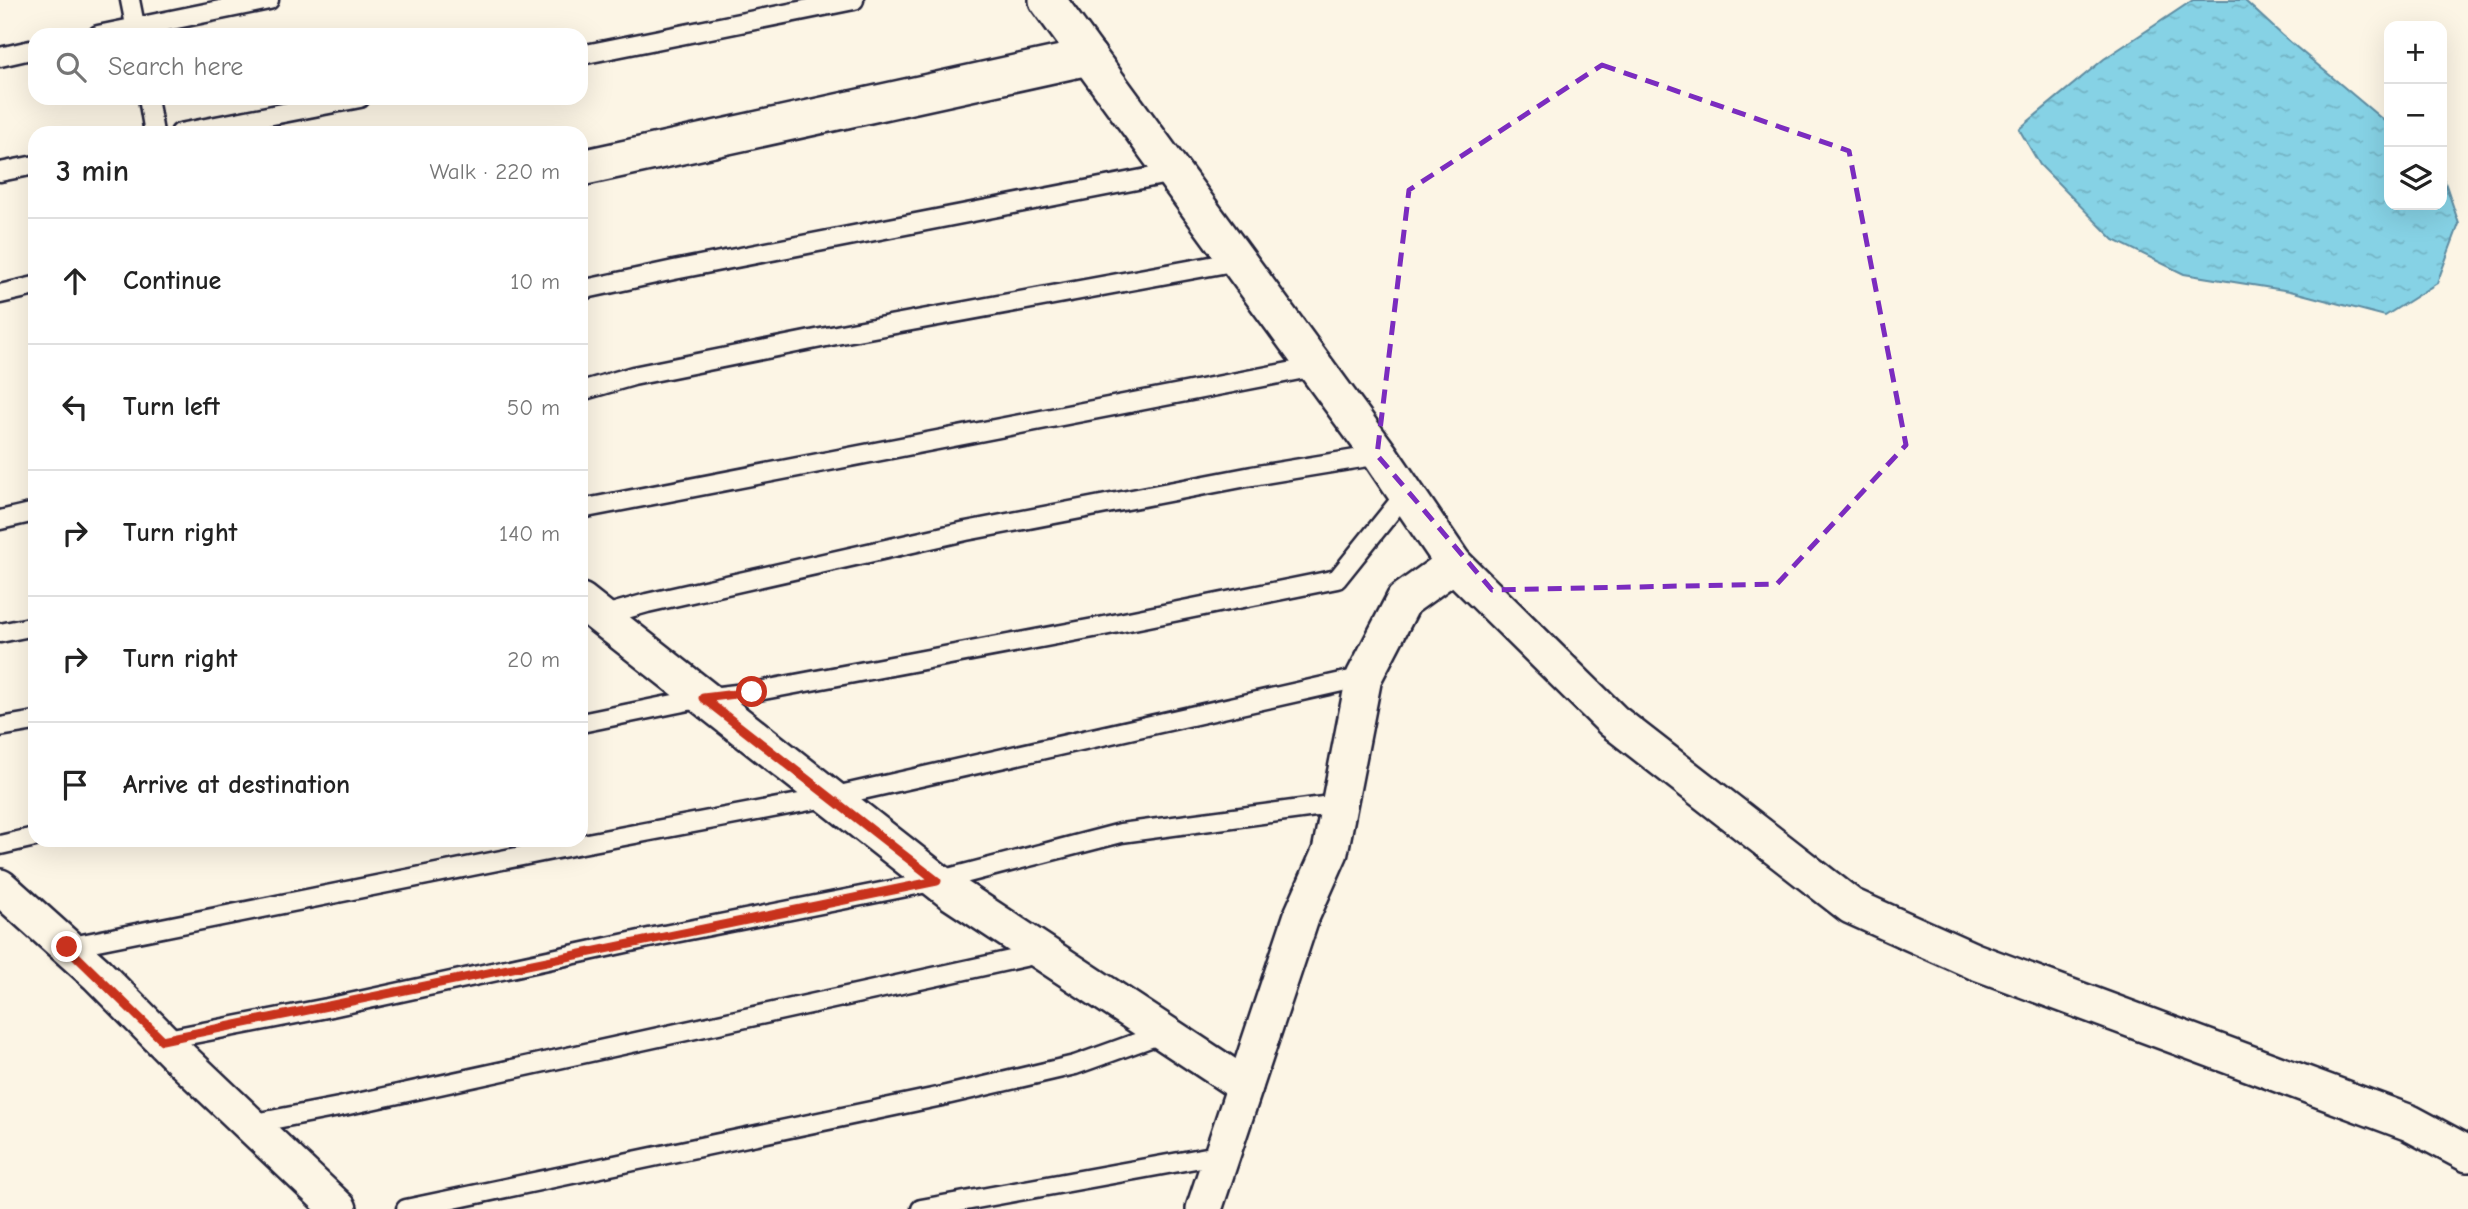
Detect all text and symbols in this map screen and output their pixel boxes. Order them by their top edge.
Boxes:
map controls [2384,21,2447,210]
button: + [2384,21,2447,84]
search box [28,28,588,105]
icon: search [52,48,90,86]
text: Search here [108,52,243,82]
button: − [2384,84,2447,147]
button: layers [2384,147,2447,210]
text: 3 min [56,154,129,189]
text: Walk · 220 m [429,158,560,185]
icon: ahead [56,262,94,300]
text: Continue [123,266,221,296]
text: 10 m [510,268,560,295]
icon: left [56,388,94,426]
text: Turn left [123,392,220,422]
text: 50 m [507,394,560,421]
icon: right [56,514,94,552]
text: Turn right [123,518,237,548]
text: 140 m [499,520,560,547]
icon: right [56,640,94,678]
text: Turn right [123,644,237,674]
text: 20 m [507,646,560,673]
route start [736,676,767,707]
icon: arrive [56,766,94,804]
text: Arrive at destination [123,770,350,800]
route end [51,931,82,962]

